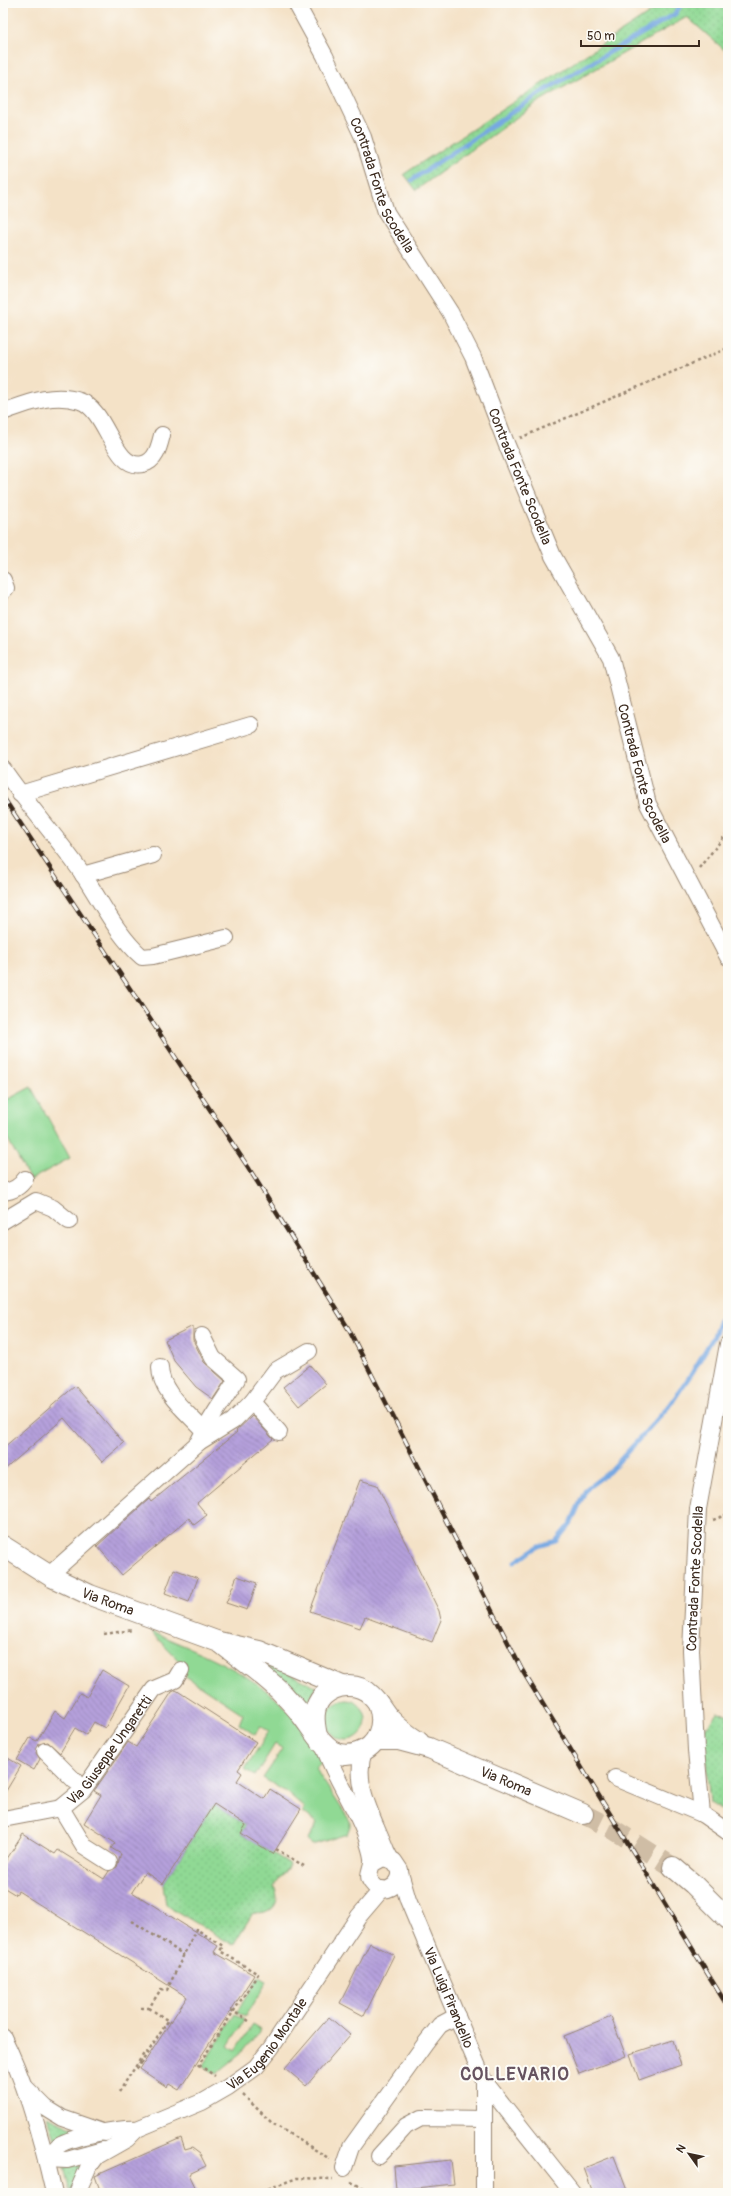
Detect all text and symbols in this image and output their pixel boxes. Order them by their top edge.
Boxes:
scale bar [581,22,699,48]
text: 50 m [587,29,615,44]
street label: Contrada Fonte Scodella [346,115,418,256]
street label: Contrada Fonte Scodella [485,406,556,547]
street label: Contrada Fonte Scodella [614,702,675,846]
street label: Contrada Fonte Scodella [682,1504,707,1652]
street label: Via Roma [79,1584,136,1619]
street label: Via Giuseppe Ungaretti [63,1692,155,1808]
street label: Via Roma [478,1762,535,1800]
street label: Via Luigi Pirandello [420,1945,478,2051]
street label: Via Eugenio Montale [223,1994,311,2094]
district label: COLLEVARIO [460,2063,570,2086]
north arrow [669,2134,709,2174]
text: N [674,2142,689,2155]

